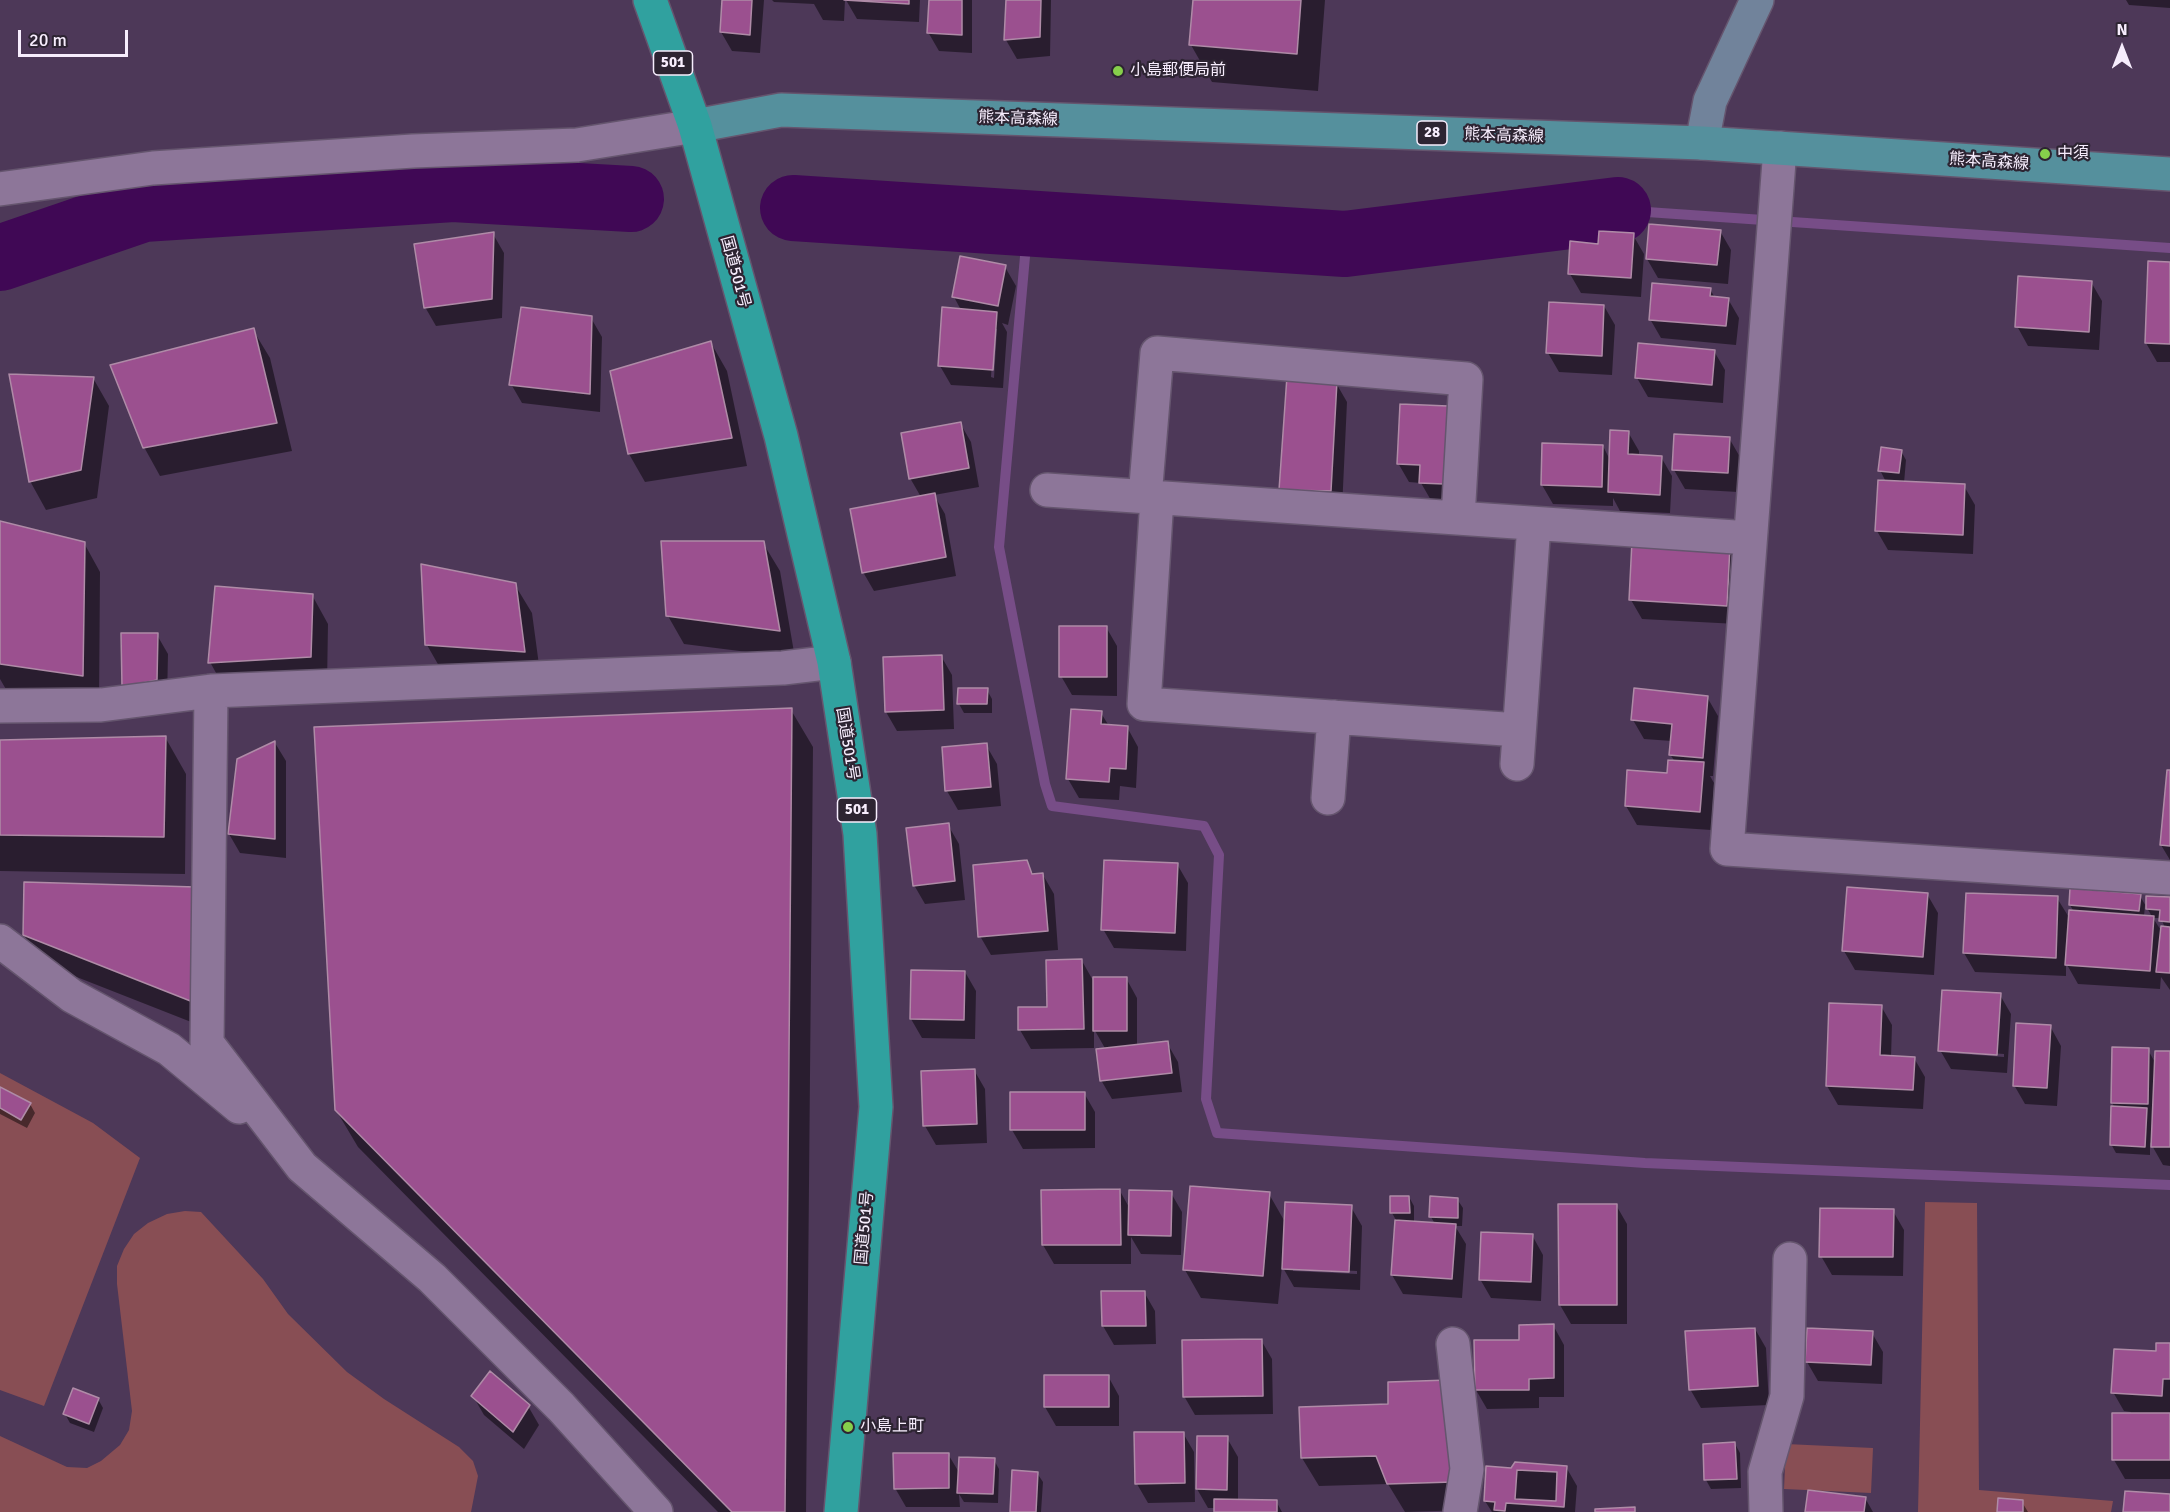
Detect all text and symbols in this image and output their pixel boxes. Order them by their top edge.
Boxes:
scale bar [21,18,130,56]
north arrow [2092,18,2152,78]
text: N [2116,20,2128,40]
text: 20 m [29,29,67,51]
road number: 501 [654,51,692,75]
place label: 小島郵便局前 [1130,61,1226,81]
marker: 小島郵便局前 [1111,64,1125,78]
street label: 熊本高森線 [978,108,1058,130]
road number: 28 [1417,121,1447,145]
street label: 熊本高森線 [1464,125,1544,147]
place label: 中須 [2057,144,2089,164]
marker: 中須 [2038,147,2052,161]
street label: 熊本高森線 [1948,150,2030,174]
street label: 国道501号 [716,234,754,310]
street label: 国道501号 [832,706,862,782]
road number: 501 [838,798,876,822]
street label: 国道501号 [852,1190,878,1266]
place label: 小島上町 [860,1417,924,1437]
marker: 小島上町 [841,1420,855,1434]

